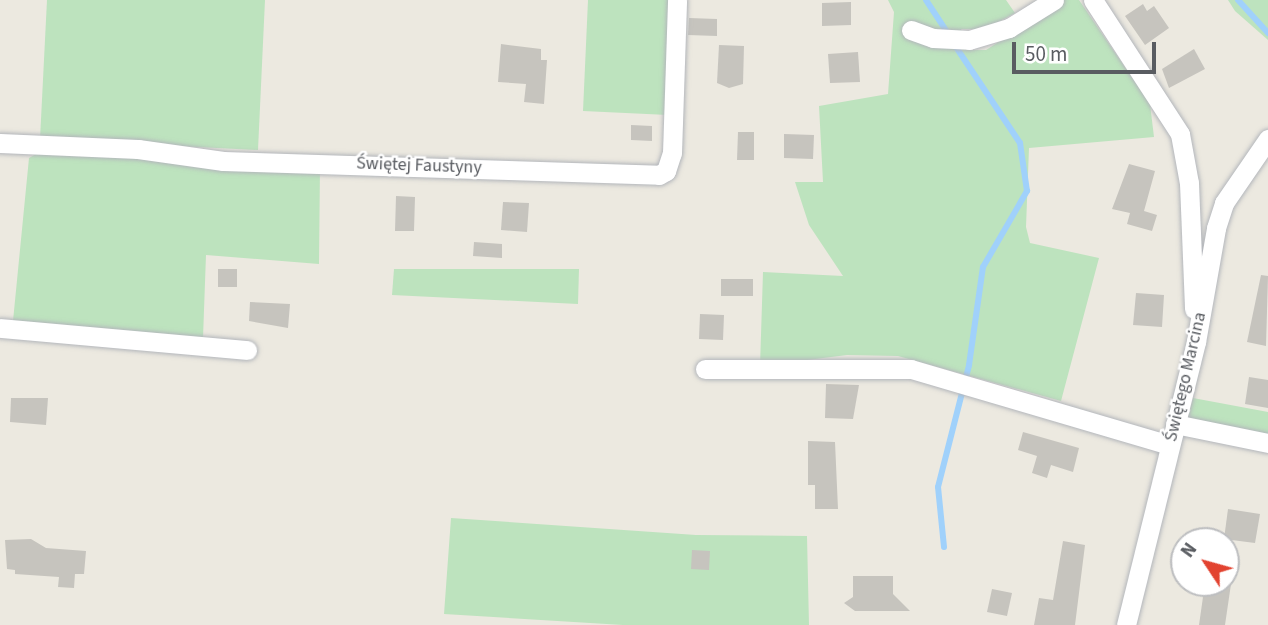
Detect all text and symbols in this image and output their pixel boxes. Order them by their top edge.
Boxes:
scale bar [1016,28,1160,72]
text: 50 m [1025,39,1067,69]
street label: Świętej Faustyny [356,153,482,179]
street label: Świętego Marcina [1161,310,1211,444]
north arrow [1170,527,1240,597]
text: N [1175,537,1204,564]

